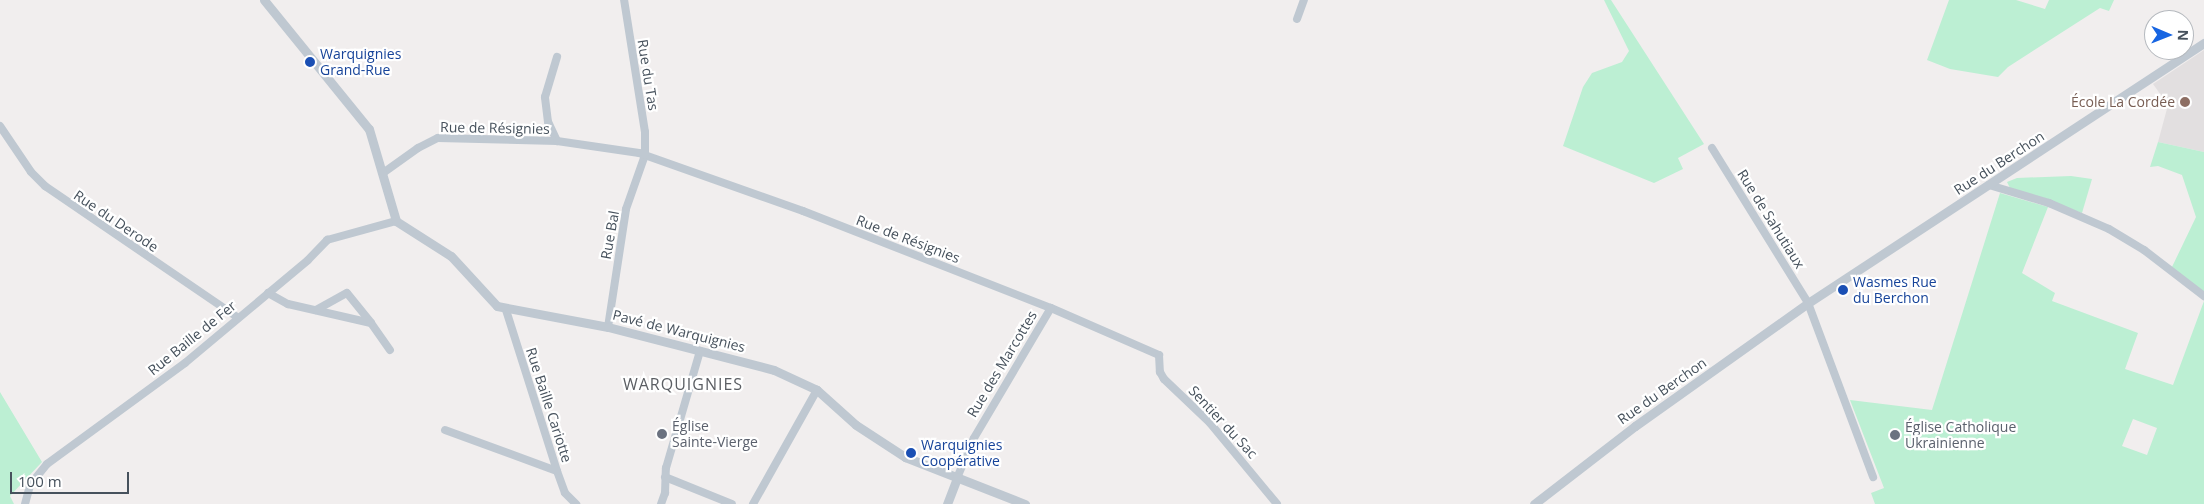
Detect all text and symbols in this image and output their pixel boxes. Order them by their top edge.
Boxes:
north arrow [2144,10,2194,60]
text: N [2174,29,2193,41]
street label: Rue du Tas [634,38,662,112]
place label: Warquignies Grand-Rue [320,46,401,78]
marker: Warquignies Grand-Rue [304,56,316,68]
place label: École La Cordée [2071,94,2175,110]
marker: École La Cordée [2179,96,2191,108]
street label: Rue de Résignies [440,119,550,137]
street label: Rue du Berchon [1951,128,2047,198]
street label: Rue de Sahutiaux [1734,166,1808,272]
street label: Rue du Derode [71,187,161,255]
street label: Rue Bal [597,209,623,261]
street label: Rue de Résignies [854,211,962,267]
place label: Wasmes Rue du Berchon [1853,274,1937,306]
marker: Wasmes Rue du Berchon [1837,284,1849,296]
street label: Rue Baille de Fer [145,297,239,379]
street label: Pavé de Warquignies [611,306,747,356]
street label: Rue des Marcottes [964,308,1040,420]
street label: Rue Baille Cariotte [523,345,575,465]
street label: Rue du Berchon [1614,354,1710,428]
district label: WARQUIGNIES [622,374,744,394]
street label: Sentier du Sac [1185,382,1261,462]
place label: Église Sainte-Vierge [672,418,758,451]
place label: Église Catholique Ukrainienne [1905,419,2016,452]
marker: Église Sainte-Vierge [656,428,668,440]
marker: Église Catholique Ukrainienne [1889,429,1901,441]
place label: Warquignies Coopérative [921,437,1002,470]
marker: Warquignies Coopérative [905,447,917,459]
scale bar [12,462,131,494]
text: 100 m [18,471,62,491]

